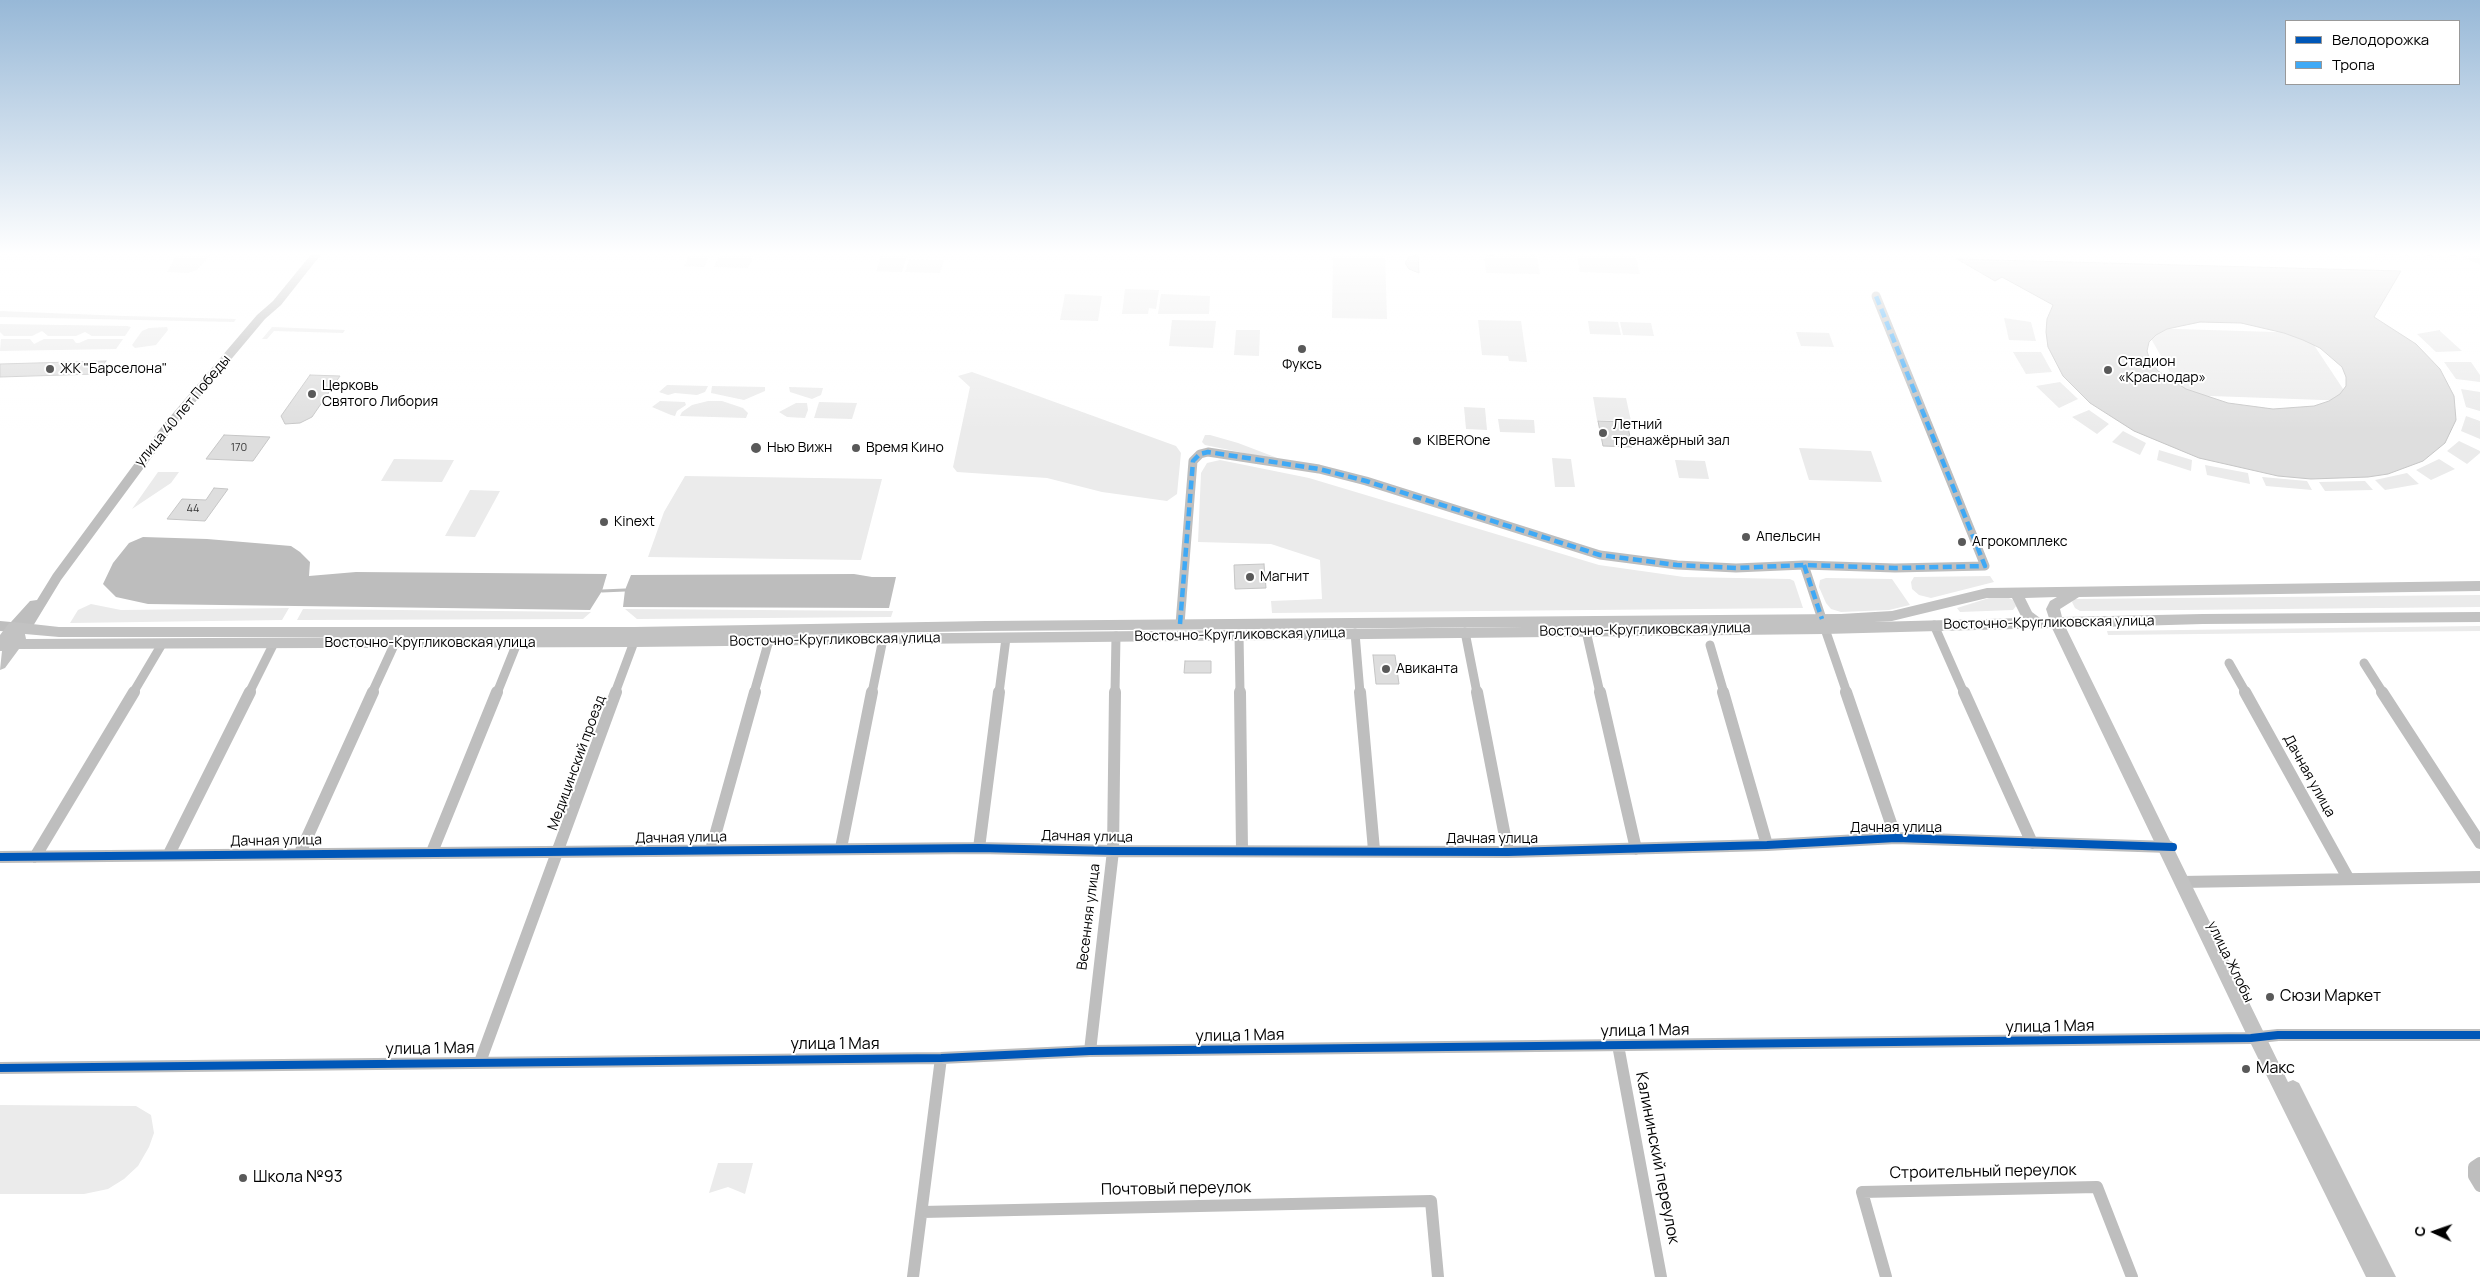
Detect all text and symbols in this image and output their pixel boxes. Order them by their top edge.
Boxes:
legend [2285,20,2460,85]
text: Велодорожка [2332,29,2429,50]
text: Тропа [2332,54,2375,75]
marker: Фуксъ [1296,343,1308,355]
street label: улица 40 лет Победы [132,352,234,470]
place label: Стадион «Краснодар» [2118,354,2206,387]
place label: Фуксъ [1282,357,1322,373]
place label: ЖК "Барселона" [60,361,167,377]
marker: ЖК "Барселона" [44,363,56,375]
marker: Стадион «Краснодар» [2102,364,2114,376]
place label: Церковь Святого Либория [322,378,438,411]
marker: Церковь Святого Либория [306,388,318,400]
place label: Летний тренажёрный зал [1613,417,1730,450]
marker: Летний тренажёрный зал [1597,427,1609,439]
place label: KIBEROne [1427,433,1491,449]
marker: KIBEROne [1411,435,1423,447]
place label: Нью Вижн [767,440,832,456]
place label: Время Кино [866,440,944,456]
house number: 170 [231,441,247,455]
marker: Нью Вижн [749,441,763,455]
marker: Время Кино [850,442,862,454]
house number: 44 [186,502,200,516]
place label: Kinext [614,514,655,530]
marker: Kinext [598,516,610,528]
place label: Апельсин [1756,529,1821,545]
marker: Апельсин [1740,531,1752,543]
place label: Агрокомплекс [1972,534,2067,550]
marker: Агрокомплекс [1956,536,1968,548]
place label: Магнит [1260,569,1309,585]
marker: Магнит [1244,571,1256,583]
street label: Восточно-Кругликовская улица [1943,613,2155,633]
street label: Восточно-Кругликовская улица [1539,620,1751,640]
street label: Восточно-Кругликовская улица [1134,625,1346,645]
street label: Восточно-Кругликовская улица [729,630,941,650]
street label: Восточно-Кругликовская улица [325,635,535,651]
place label: Авиканта [1396,661,1458,677]
marker: Авиканта [1380,663,1392,675]
street label: Медицинский проезд [545,693,609,833]
street label: Дачная улица [2279,732,2339,820]
street label: Дачная улица [1850,820,1942,836]
street label: Дачная улица [1041,828,1133,846]
street label: Дачная улица [635,829,727,847]
street label: Дачная улица [1446,831,1538,847]
street label: Дачная улица [230,832,322,850]
street label: Весенняя улица [1074,863,1104,971]
street label: улица Жлобы [2203,919,2257,1005]
place label: Сюзи Маркет [2280,987,2381,1007]
marker: Сюзи Маркет [2264,991,2276,1003]
street label: улица 1 Мая [2005,1017,2095,1037]
street label: улица 1 Мая [1600,1021,1690,1041]
street label: улица 1 Мая [1195,1026,1285,1046]
street label: улица 1 Мая [790,1035,880,1055]
street label: улица 1 Мая [385,1039,475,1059]
place label: Макс [2256,1059,2295,1079]
marker: Макс [2240,1063,2252,1075]
street label: Калининский переулок [1631,1070,1683,1246]
street label: Строительный переулок [1889,1161,2077,1183]
place label: Школа №93 [253,1168,343,1188]
marker: Школа №93 [237,1172,249,1184]
street label: Почтовый переулок [1101,1178,1251,1200]
north arrow [2410,1207,2460,1257]
text: С [2410,1226,2429,1237]

